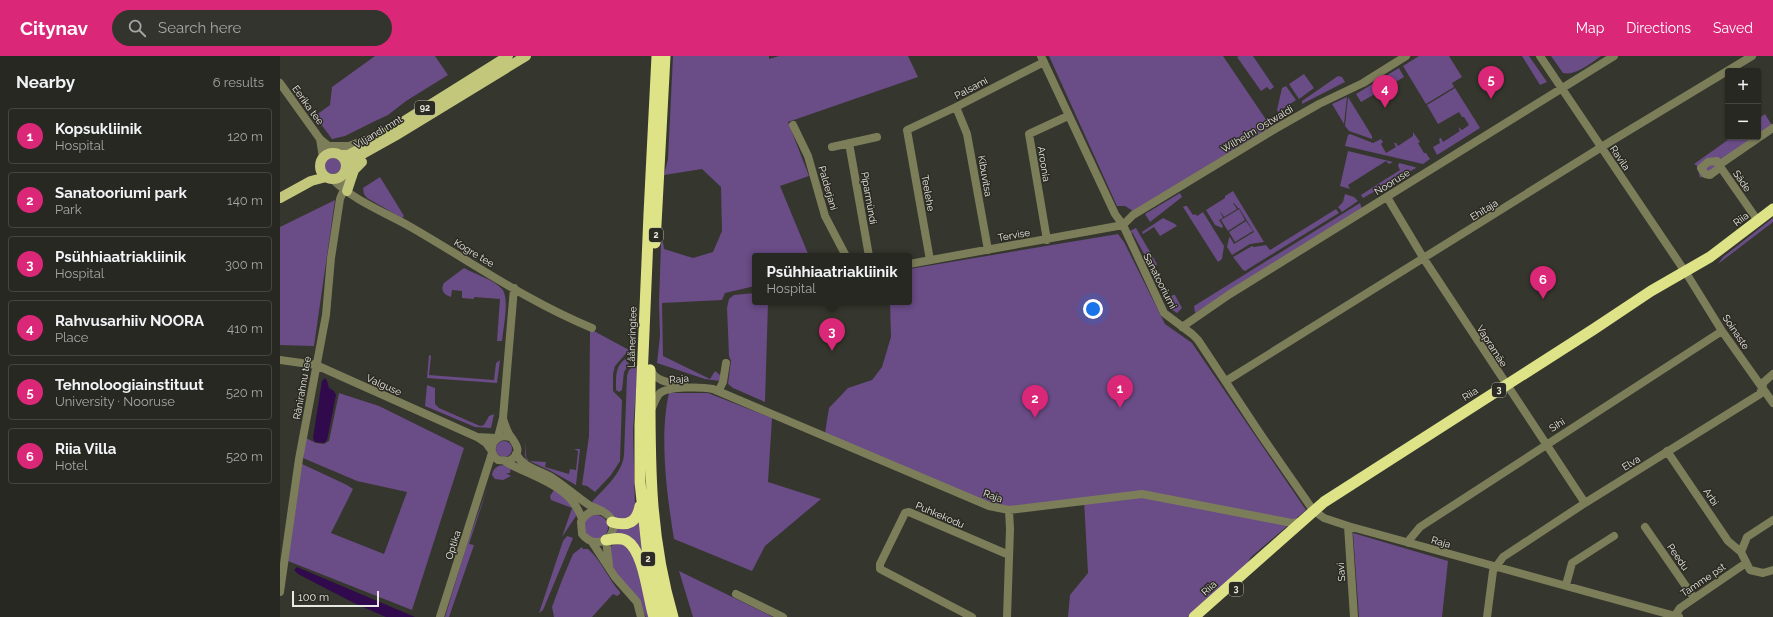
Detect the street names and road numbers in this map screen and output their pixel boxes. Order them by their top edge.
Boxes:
street label: Palsami [953,75,989,101]
street label: Eerika tee [290,83,326,127]
road number: 92 [415,101,435,115]
street label: Wilhelm Ostwaldi [1219,103,1295,155]
street label: Viljandi mnt [352,113,405,151]
street label: Ravila [1608,144,1632,172]
street label: Aroonia [1036,146,1052,182]
street label: Kibuvitsa [976,154,994,198]
street label: Palderjani [816,165,840,211]
street label: Nooruse [1372,167,1412,197]
street label: Säde [1731,168,1753,194]
street label: Piparmündi [859,171,879,225]
street label: Teelehe [919,174,937,212]
street label: Ehitaja [1468,197,1500,223]
street label: Riia [1731,210,1751,228]
street label: Tervise [997,227,1031,243]
road number: 2 [649,228,663,242]
street label: Kogre tee [452,237,496,269]
street label: Sanatooriumi [1141,251,1179,311]
street label: Lääneringtee [625,306,639,368]
street label: Soinaste [1720,313,1752,352]
street label: Vapramäe [1474,323,1510,369]
street label: Ränirahnu tee [291,355,313,420]
street label: Valguse [365,372,403,398]
street label: Raja [669,373,689,385]
road number: 3 [1492,383,1506,397]
street label: Riia [1460,385,1480,403]
street label: Sihi [1547,416,1567,434]
street label: Elva [1620,453,1642,473]
street label: Arbi [1701,486,1721,508]
street label: Raja [982,488,1004,504]
street label: Puhkekodu [914,500,966,530]
street label: Optika [443,529,463,561]
street label: Raja [1430,534,1452,550]
street label: Peedu [1665,542,1691,572]
road number: 2 [641,552,655,566]
street label: Tamme pst [1679,561,1728,599]
street label: Savi [1335,562,1347,582]
street label: Riia [1199,578,1219,598]
road number: 3 [1229,582,1243,596]

